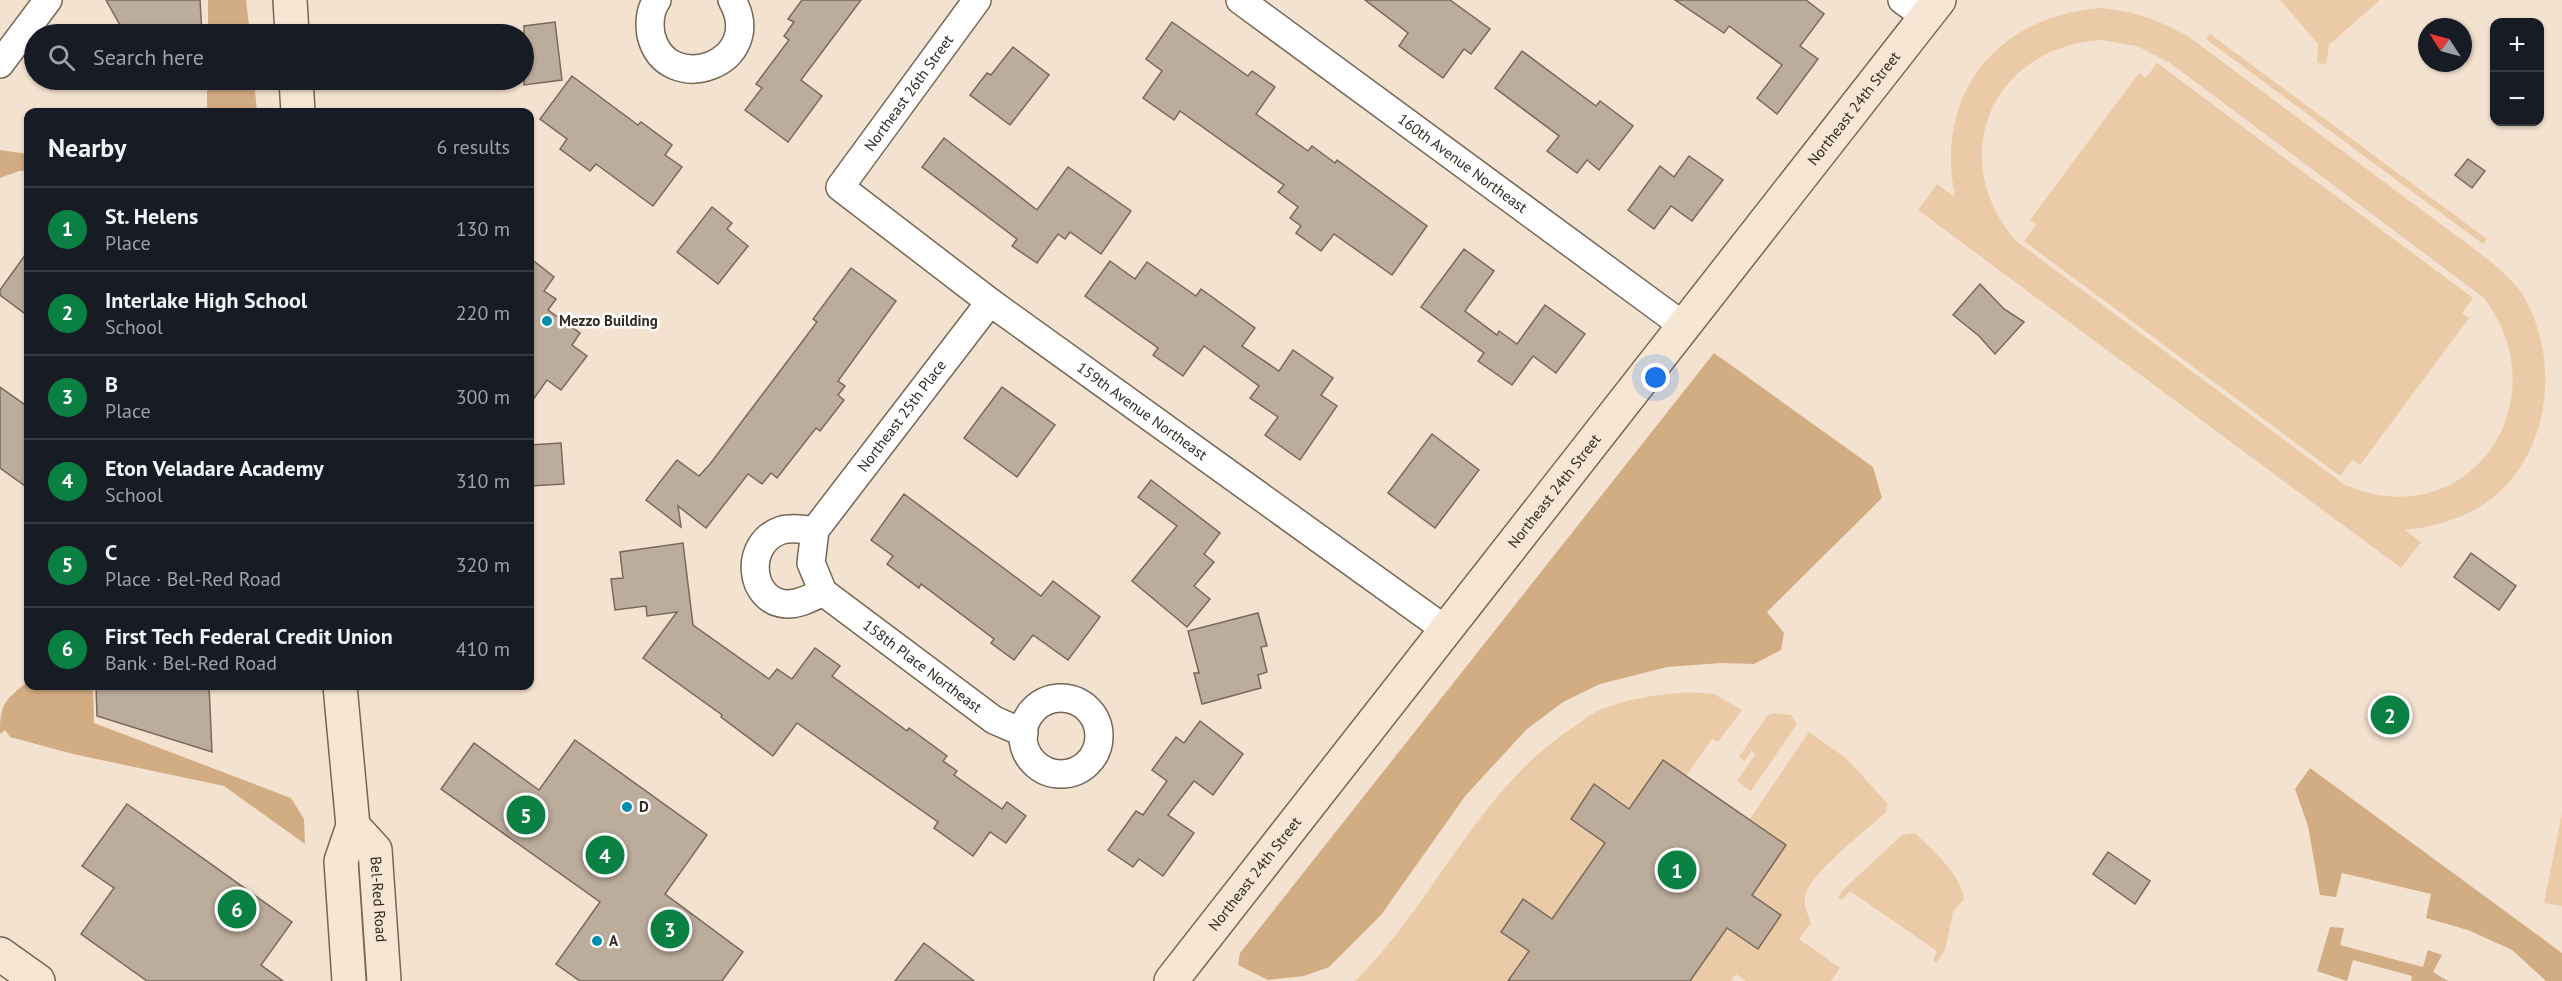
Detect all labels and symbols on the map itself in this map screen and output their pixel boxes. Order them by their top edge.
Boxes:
north arrow [2418,18,2472,72]
street label: Northeast 26th Street [860,31,957,155]
street label: Northeast 24th Street [1803,47,1904,169]
street label: 160th Avenue Northeast [1394,109,1531,217]
place label: Mezzo Building [559,311,658,330]
marker: Mezzo Building [540,314,554,328]
street label: Northeast 25th Place [853,356,950,475]
street label: 159th Avenue Northeast [1073,358,1211,464]
your location [1641,363,1670,392]
street label: Northeast 24th Street [1504,430,1605,552]
street label: 158th Place Northeast [859,615,986,717]
pin: 2 [2370,692,2410,738]
pin: 5 [506,792,546,838]
place label: D [639,797,649,816]
marker: D [620,800,634,814]
street label: Northeast 24th Street [1204,813,1305,934]
pin: 4 [586,832,624,878]
pin: 1 [1658,848,1696,892]
street label: Bel-Red Road [366,856,391,943]
pin: 6 [218,886,256,932]
pin: 3 [650,906,690,952]
place label: A [609,931,619,950]
marker: A [590,934,604,948]

